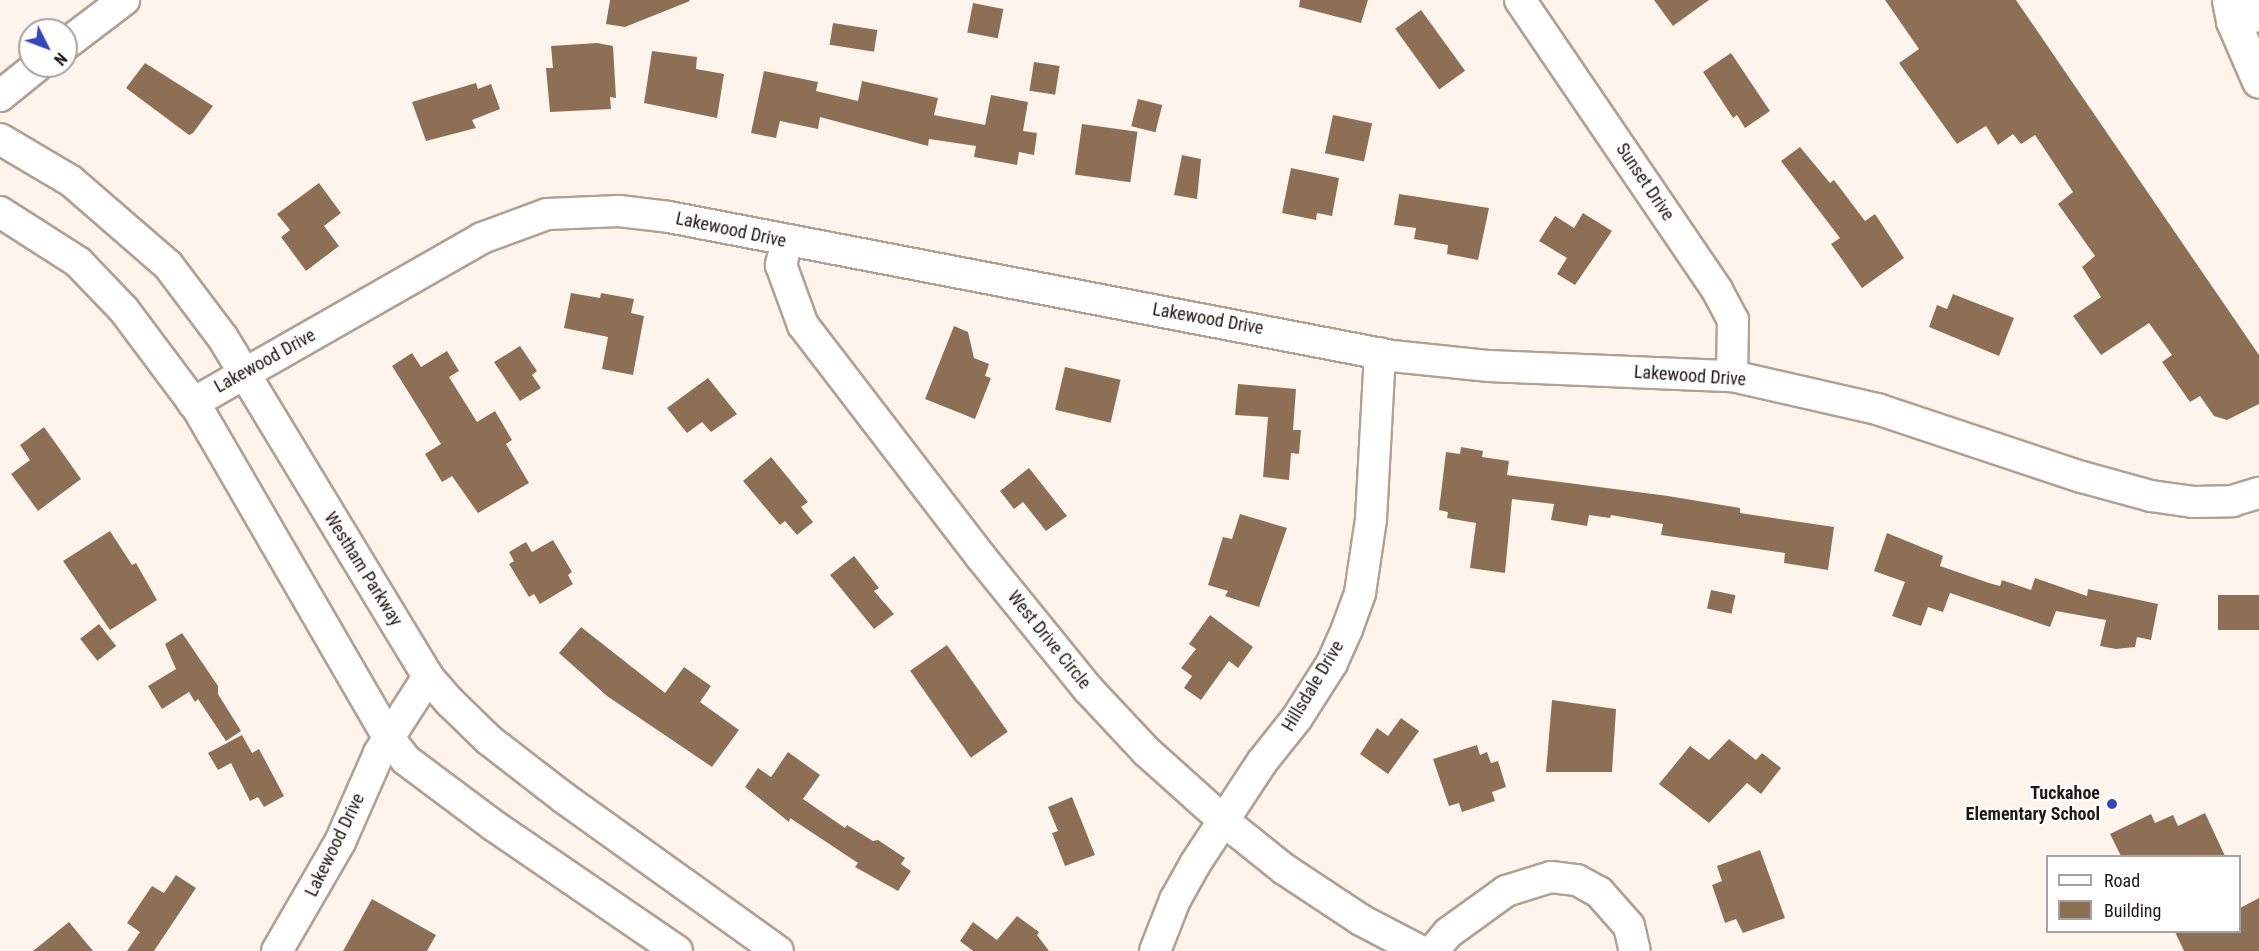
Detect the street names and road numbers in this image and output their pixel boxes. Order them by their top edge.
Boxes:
street label: Sunset Drive [1611,139,1679,225]
street label: Lakewood Drive [674,208,788,252]
street label: Lakewood Drive [1151,299,1265,339]
street label: Lakewood Drive [211,324,319,398]
street label: Lakewood Drive [1633,361,1747,391]
street label: Westham Parkway [319,508,407,630]
street label: West Drive Circle [1003,587,1095,693]
street label: Hillsdale Drive [1277,637,1349,735]
street label: Lakewood Drive [301,790,369,900]

